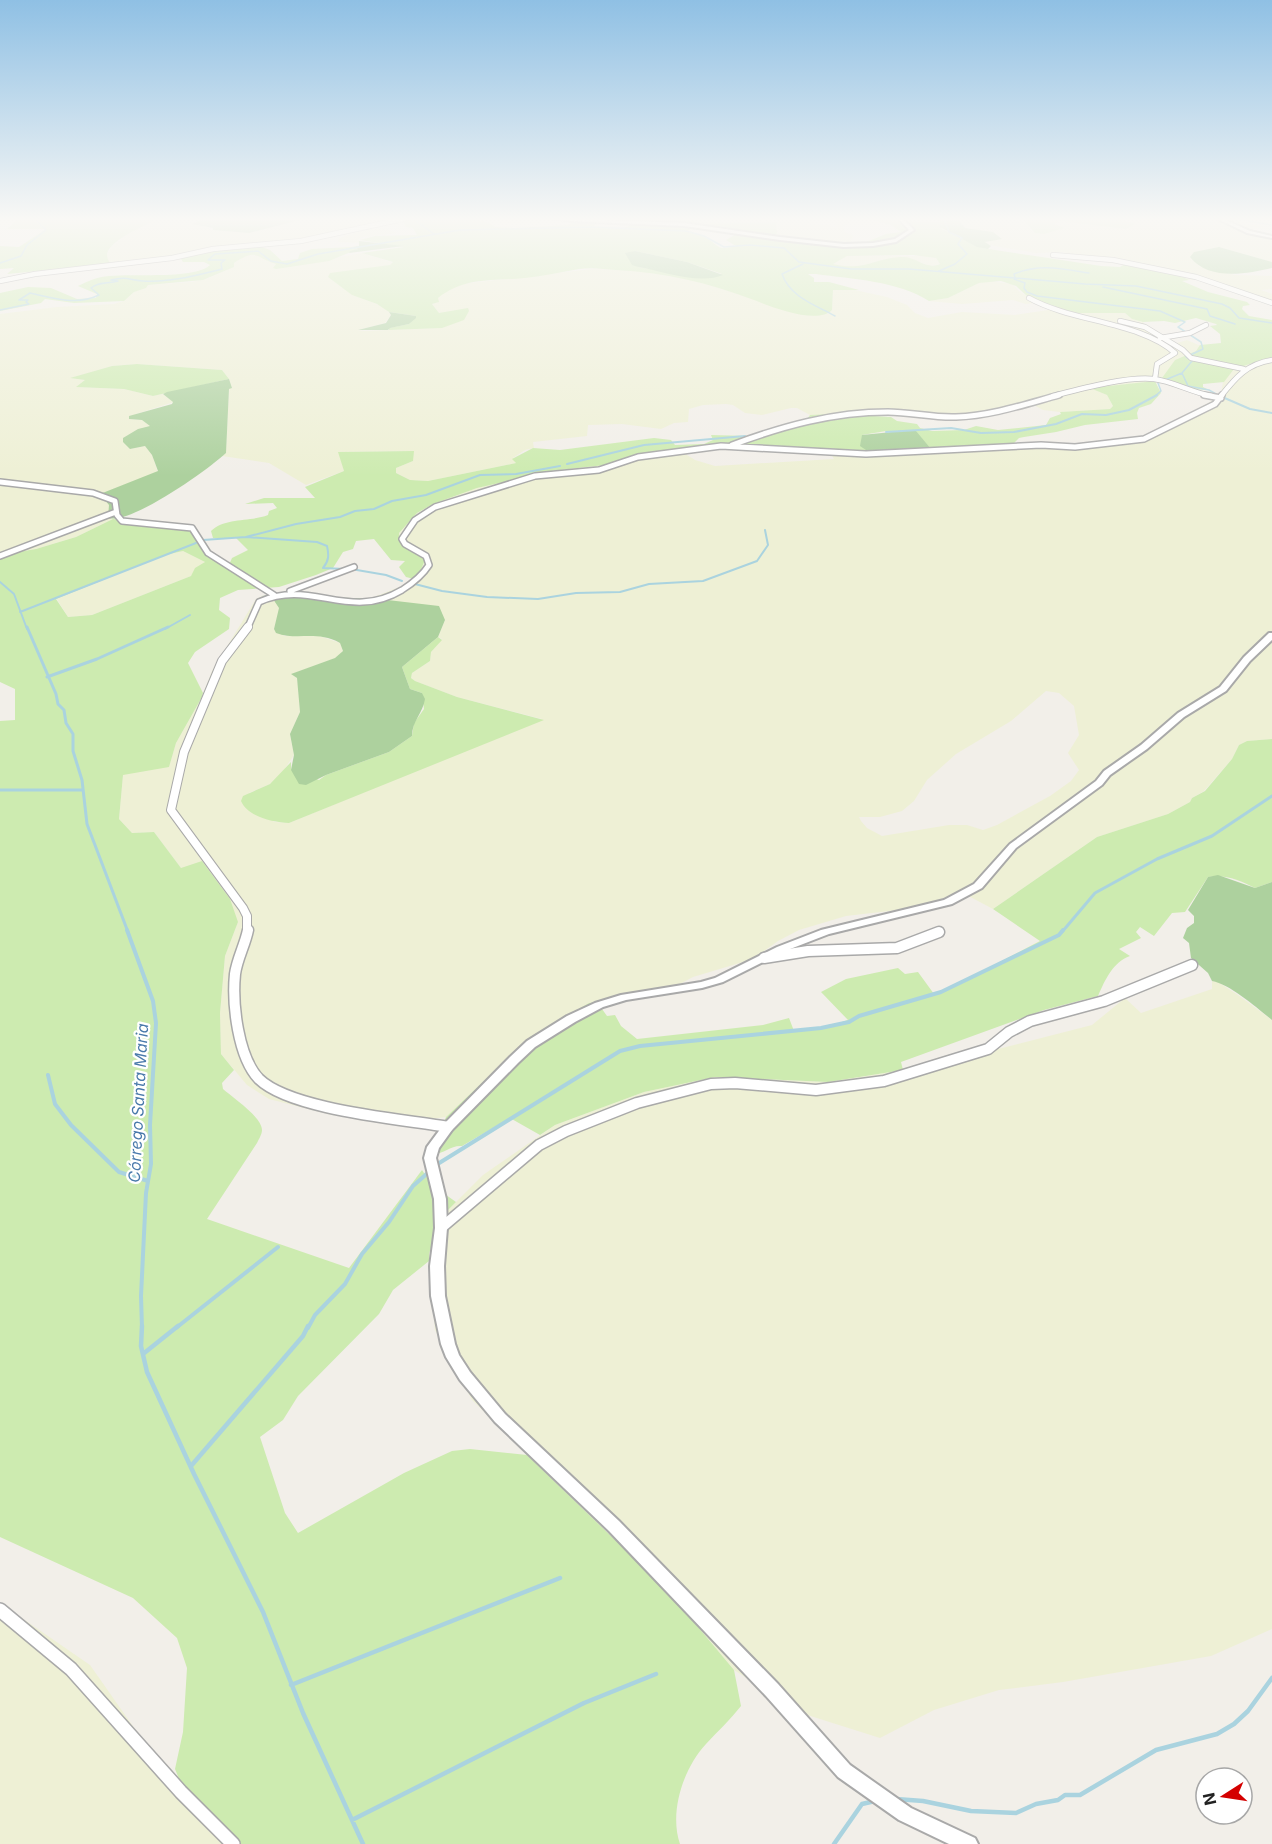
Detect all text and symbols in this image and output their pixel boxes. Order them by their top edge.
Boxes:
water label: Córrego Santa Maria [124,1023,152,1183]
north arrow [1194,1766,1254,1826]
text: N [1198,1791,1220,1807]

